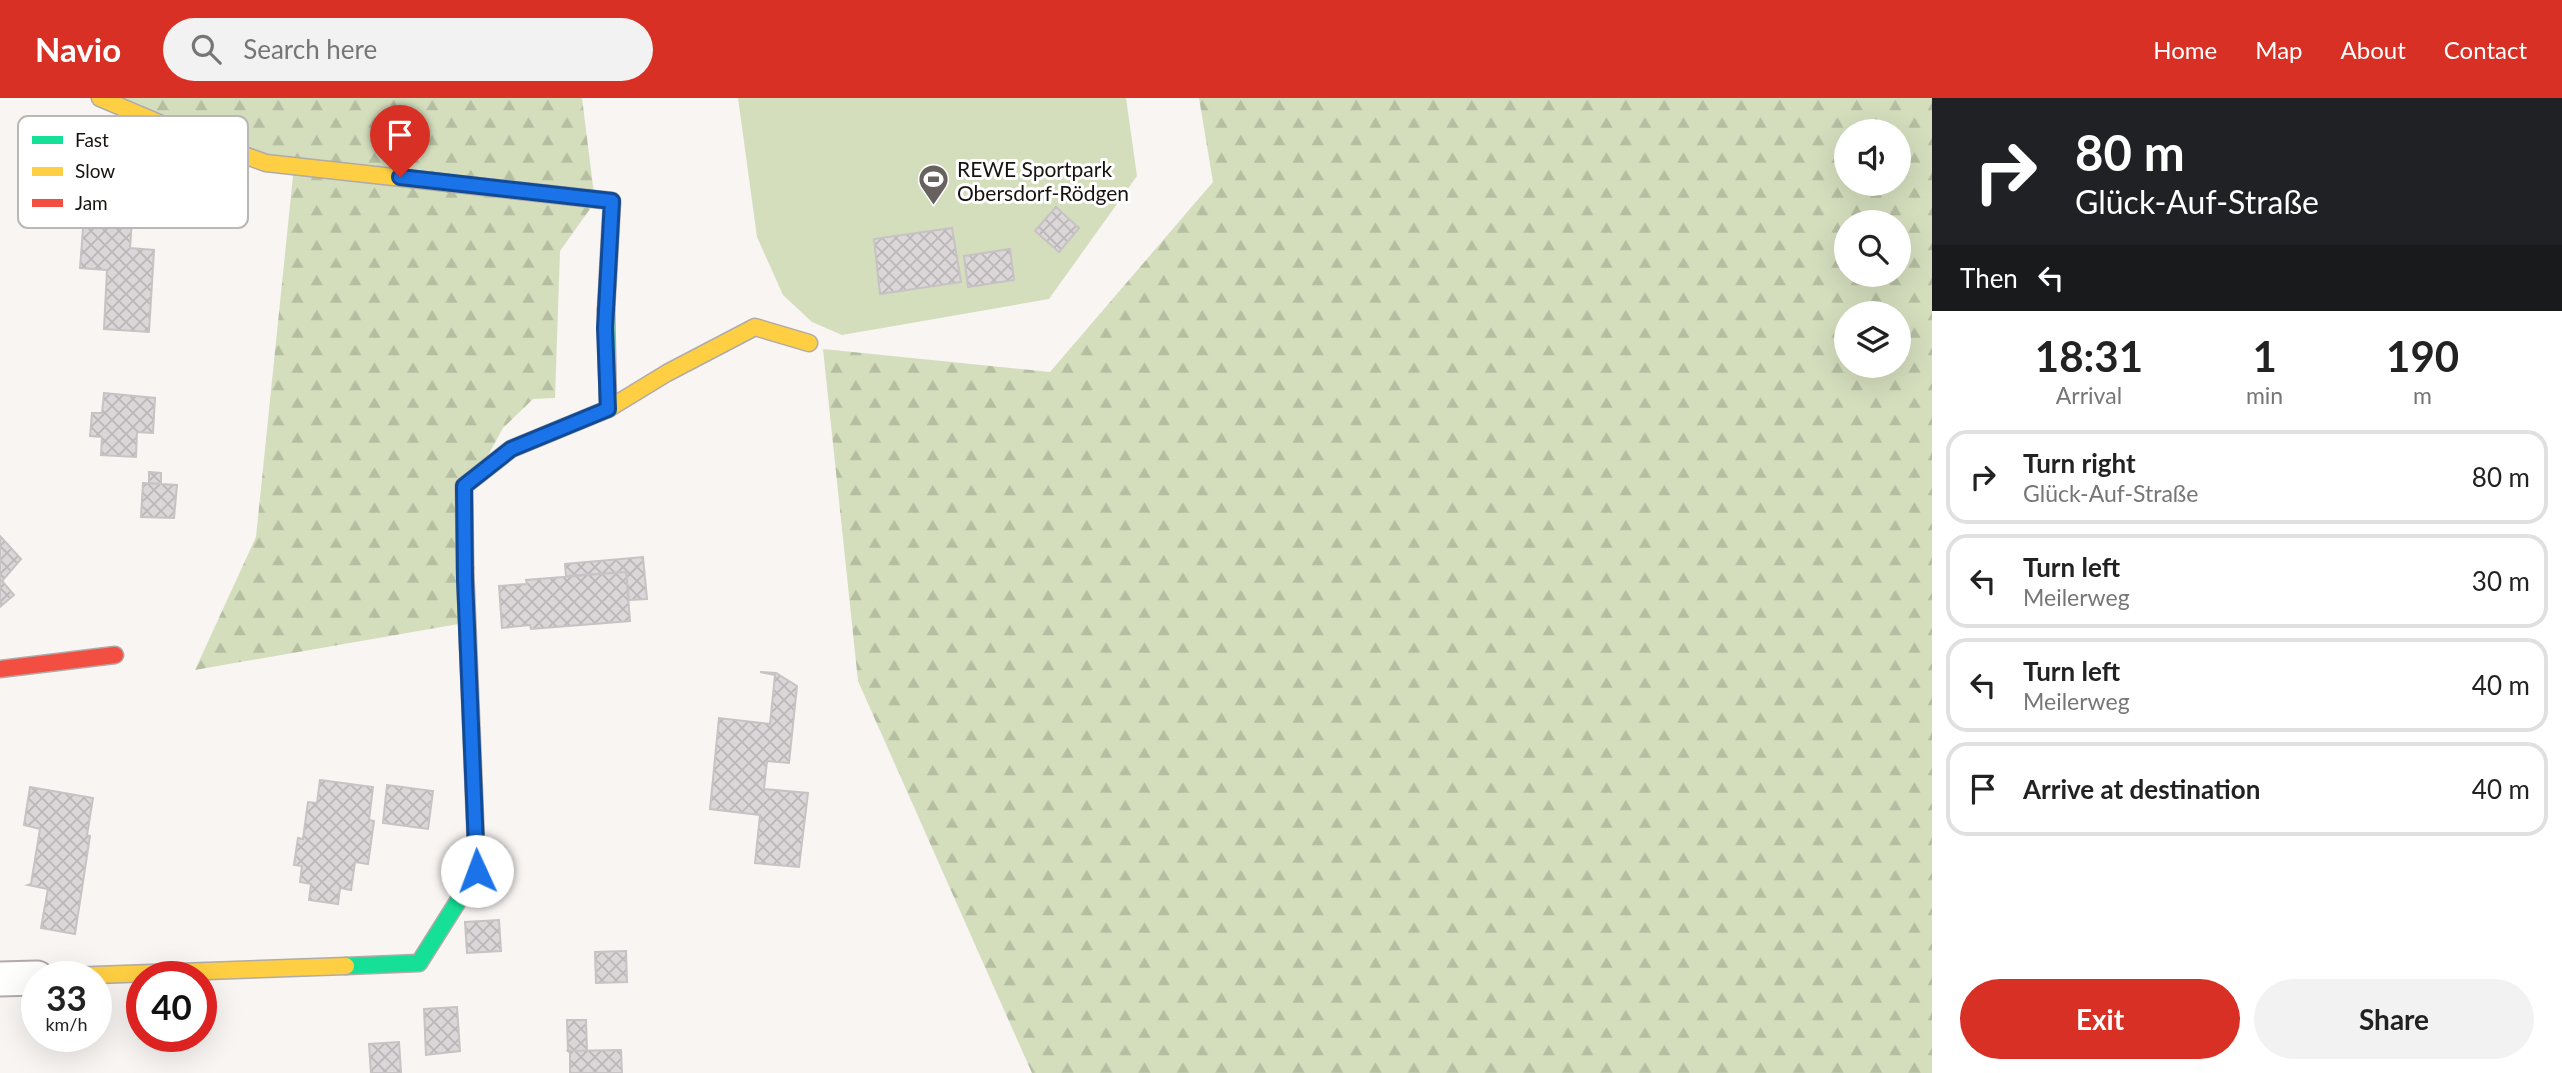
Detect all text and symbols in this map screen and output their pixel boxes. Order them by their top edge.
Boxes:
search box [163,18,653,81]
text: Navio [35,29,121,69]
icon: search [187,30,225,68]
text: Search here [243,33,377,65]
text: Home [2153,35,2217,64]
text: Map [2255,35,2303,64]
text: About [2341,35,2406,64]
text: Contact [2444,35,2527,64]
pin [370,105,430,177]
legend [18,116,248,228]
icon: arrive [381,116,419,154]
map controls [1834,119,1911,378]
button: sound [1834,119,1911,196]
text: 80 m [2075,123,2185,181]
icon: right [1960,126,2051,217]
text: Fast [75,128,109,151]
place label: REWE Sportpark Obersdorf-Rödgen [957,156,1129,205]
text: Slow [75,159,115,182]
sports icon: REWE Sportpark Obersdorf-Rödgen [917,163,951,207]
text: Glück-Auf-Straße [2075,182,2319,221]
text: Jam [75,191,108,214]
button: search [1834,210,1911,287]
icon: left [2032,259,2070,297]
text: Then [1960,262,2018,294]
button: layers [1834,301,1911,378]
text: 18:31 [2035,331,2143,381]
text: 1 [2252,331,2277,381]
text: 190 [2386,331,2459,381]
text: Arrival [2056,381,2122,409]
text: min [2246,381,2283,409]
text: m [2413,381,2432,409]
text: Turn right [2023,447,2136,479]
icon: right [1964,458,2002,496]
text: 80 m [2472,461,2530,493]
text: Glück-Auf-Straße [2023,479,2198,507]
text: Turn left [2023,551,2120,583]
icon: left [1964,562,2002,600]
text: 30 m [2472,565,2530,597]
text: Meilerweg [2023,583,2130,611]
text: Turn left [2023,655,2120,687]
icon: left [1964,666,2002,704]
text: 40 m [2472,669,2530,701]
text: Meilerweg [2023,687,2130,715]
icon: arrive [1964,770,2002,808]
text: Arrive at destination [2023,773,2260,805]
text: 40 m [2472,773,2530,805]
position arrow [440,834,514,908]
speed limit sign: 40 [126,961,217,1052]
text: 33 [46,976,87,1018]
button: Exit [1960,979,2240,1059]
button: Share [2254,979,2534,1059]
text: km/h [45,1013,88,1035]

